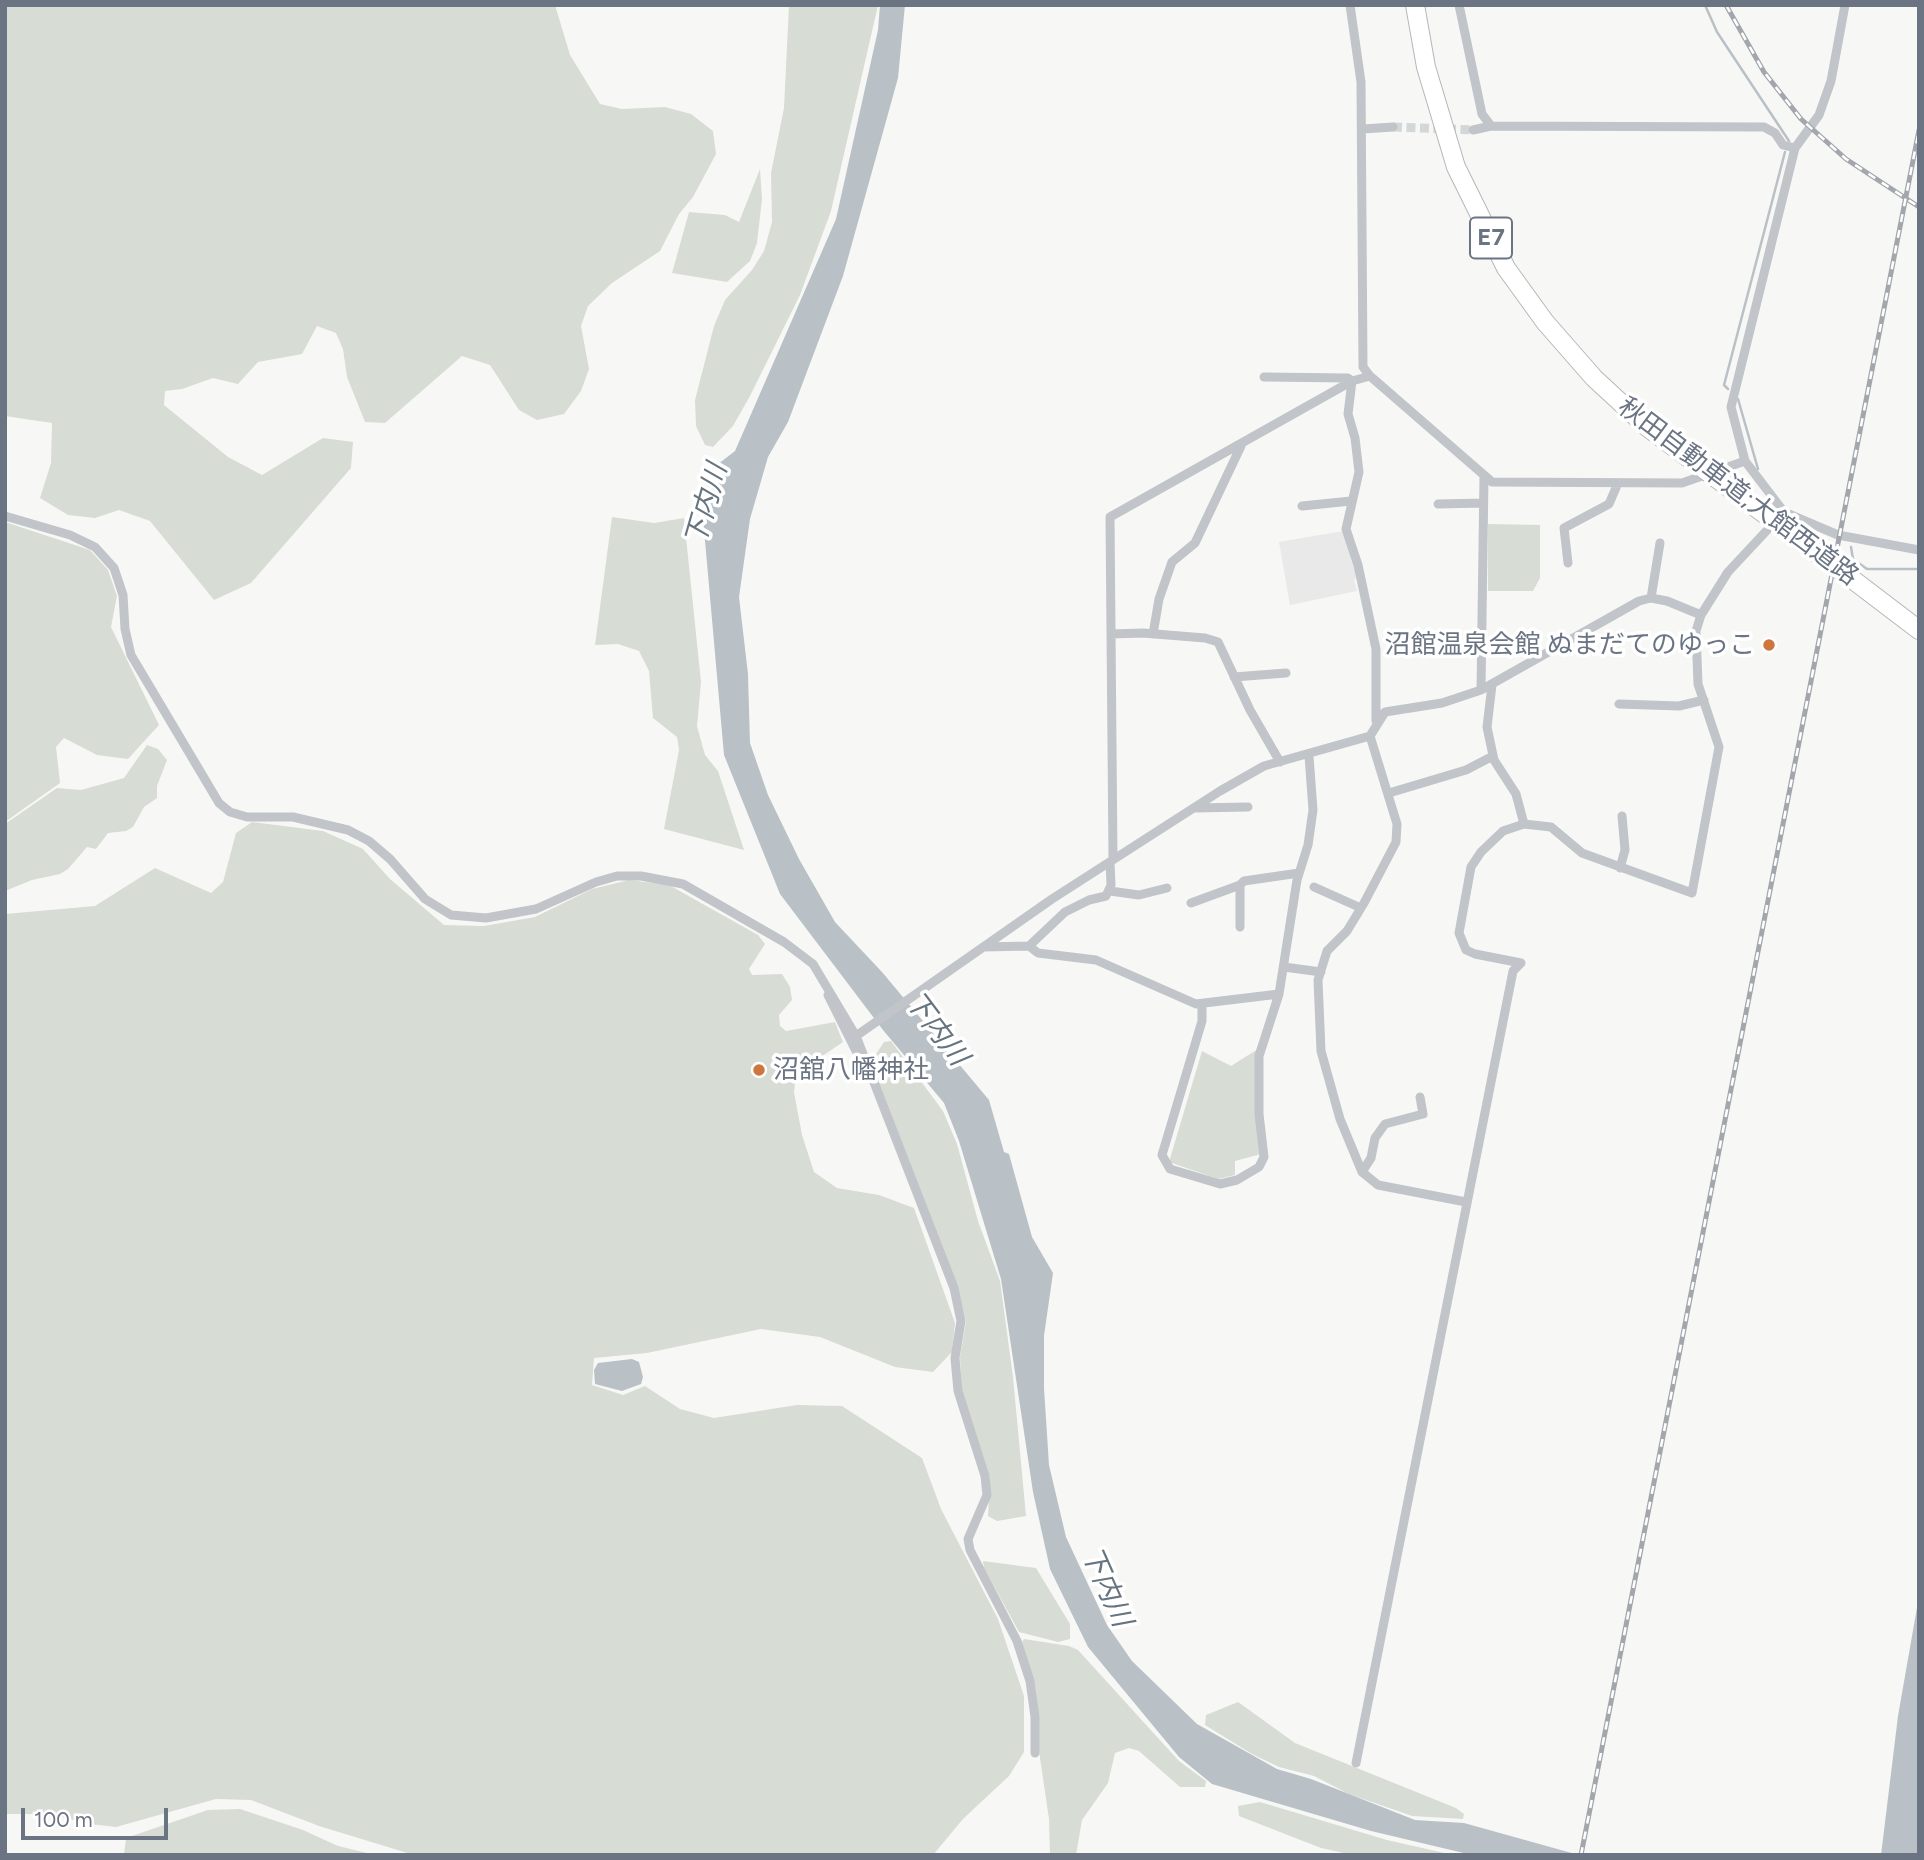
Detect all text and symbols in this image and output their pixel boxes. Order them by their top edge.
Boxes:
road number: E7 [1470,218,1512,258]
street label: 秋田自動車道;大館西道路 [1612,391,1864,593]
water label: 下内川 [679,460,735,550]
place label: 沼館温泉会館 ぬまだてのゆっこ [1385,629,1755,661]
marker: 沼館温泉会館 ぬまだてのゆっこ [1761,637,1777,653]
water label: 下内川 [897,985,975,1073]
place label: 沼舘八幡神社 [773,1054,929,1086]
marker: 沼舘八幡神社 [751,1062,767,1078]
water label: 下内川 [1074,1542,1138,1632]
scale bar [24,1794,172,1838]
text: 100 m [34,1807,93,1832]

